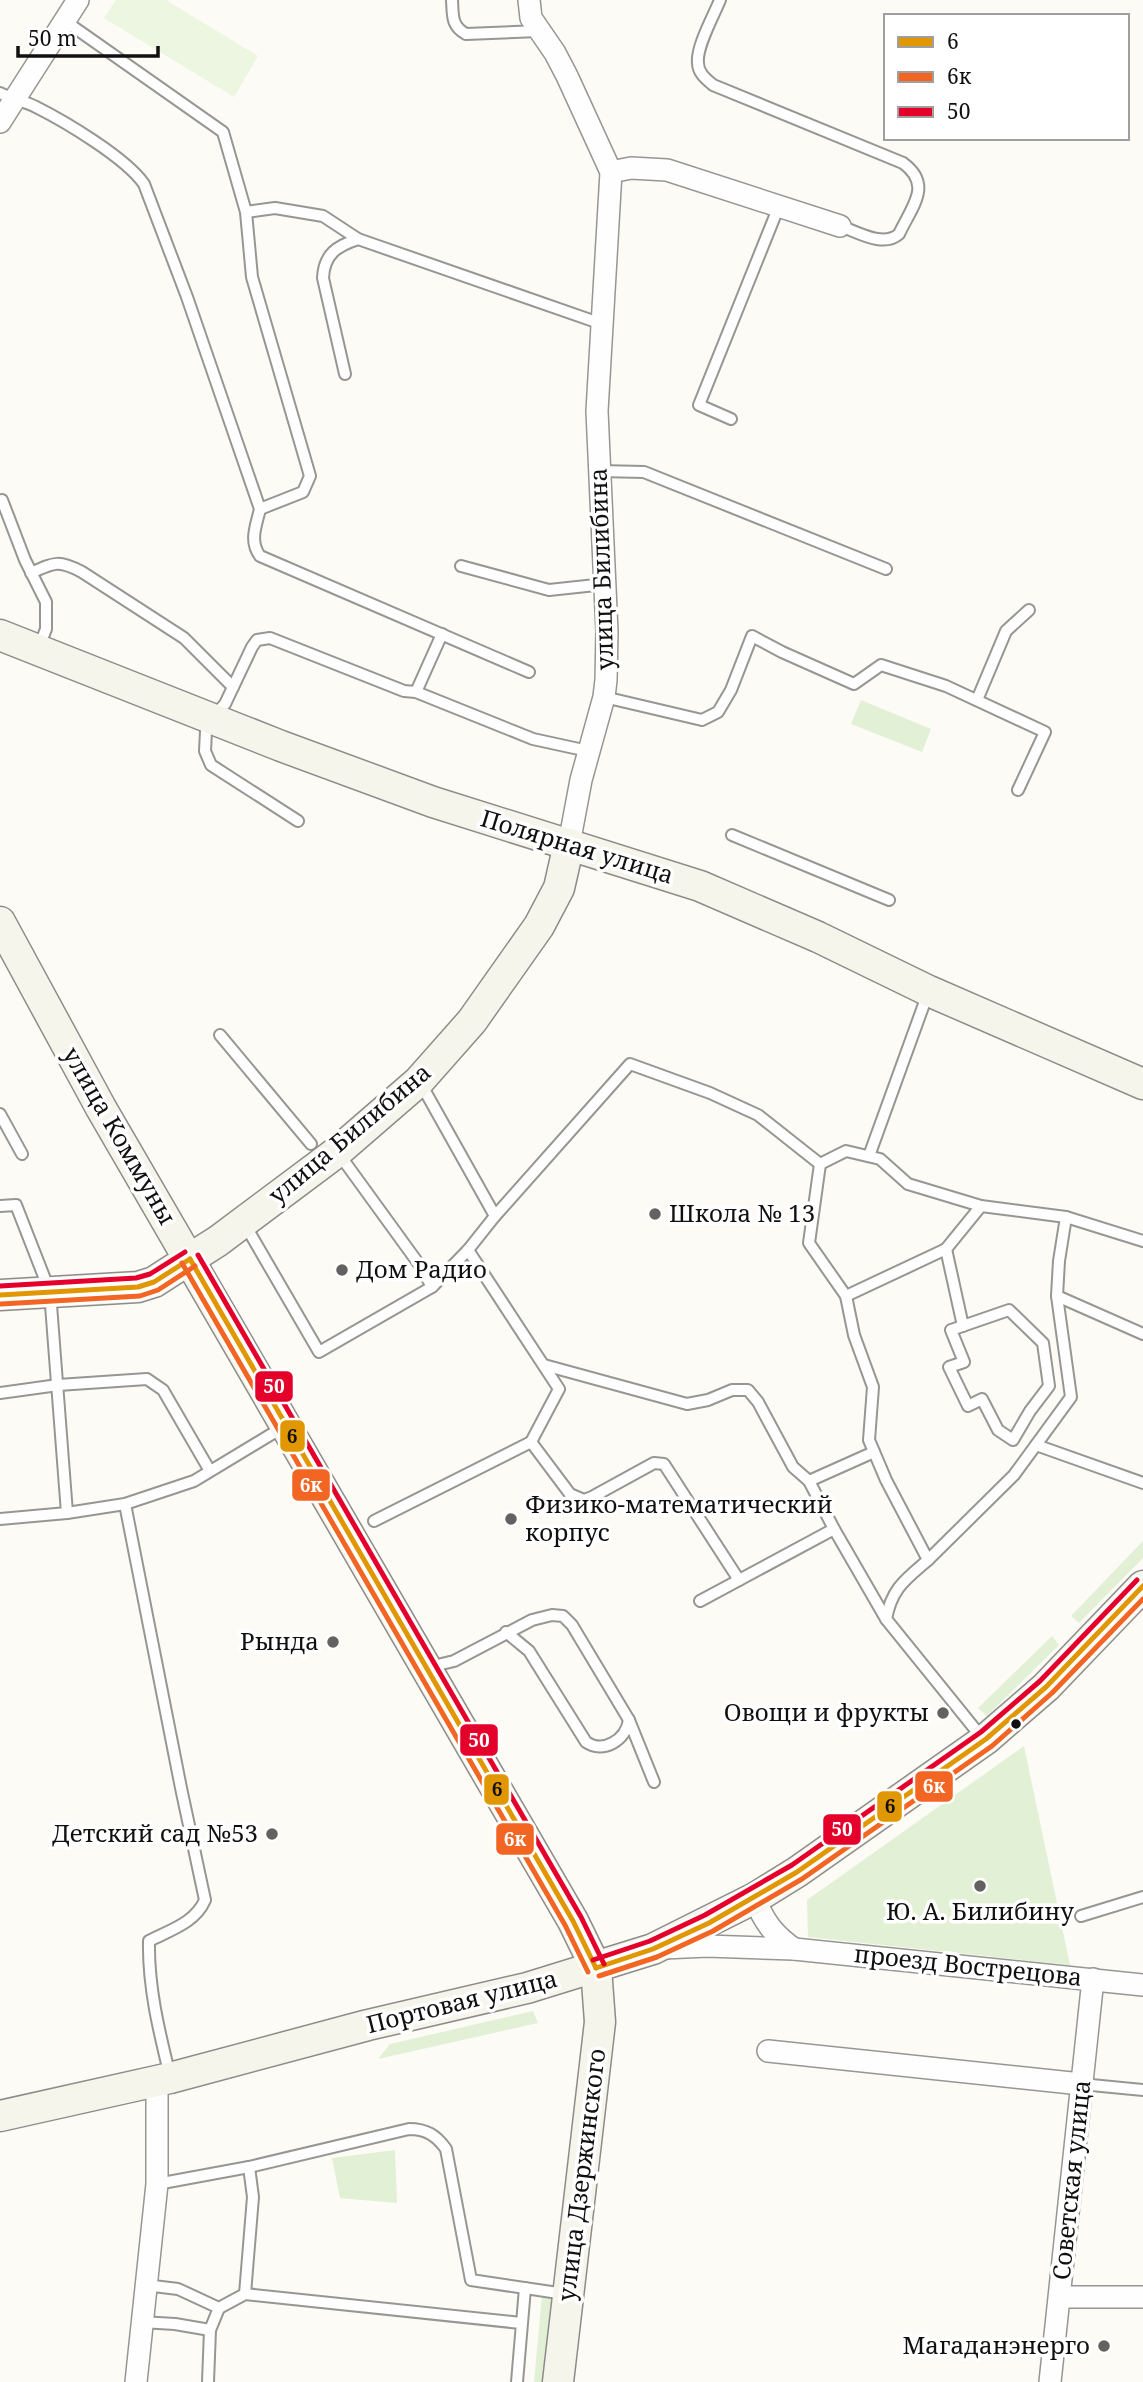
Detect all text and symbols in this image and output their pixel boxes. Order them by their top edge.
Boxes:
scale bar [18,14,158,58]
legend [884,14,1129,140]
text: 50 m [28,24,77,52]
text: 6 [947,27,959,55]
text: 6к [947,62,972,90]
text: 50 [947,97,970,125]
street label: улица Билибина [580,467,621,671]
street label: Полярная улица [477,801,678,891]
street label: улица Коммуны [56,1040,185,1230]
street label: улица Билибина [261,1055,437,1211]
place label: Школа № 13 [669,1196,815,1229]
marker: Школа № 13 [647,1206,663,1222]
place label: Дом Радио [356,1252,487,1285]
marker: Дом Радио [334,1262,350,1278]
line badge: 50 [254,1370,294,1403]
text: 50 [263,1373,285,1399]
line badge: 6 [279,1419,306,1453]
text: 6 [287,1423,298,1449]
line badge: 6к [291,1468,331,1502]
text: 6к [300,1472,322,1498]
place label: Физико-математический корпус [525,1487,833,1548]
marker: Физико-математический корпус [503,1511,519,1527]
place label: Рында [240,1624,319,1657]
marker: Рында [325,1634,341,1650]
place label: Овощи и фрукты [724,1695,929,1728]
marker: Овощи и фрукты [935,1705,951,1721]
unlabelled marker [1009,1717,1023,1731]
line badge: 50 [459,1723,499,1757]
text: 50 [468,1727,490,1753]
line badge: 6к [914,1770,954,1803]
line badge: 6 [483,1773,510,1806]
text: 6к [923,1773,945,1799]
text: 6 [492,1776,503,1802]
line badge: 6 [876,1790,903,1823]
text: 6 [885,1793,896,1819]
line badge: 50 [822,1813,862,1846]
place label: Детский сад №53 [52,1816,258,1849]
text: 50 [831,1816,853,1842]
line badge: 6к [495,1822,535,1856]
marker: Детский сад №53 [264,1826,280,1842]
text: 6к [504,1826,526,1852]
marker: Ю. А. Билибину [972,1878,988,1894]
place label: Ю. А. Билибину [886,1894,1074,1927]
street label: проезд Вострецова [852,1936,1084,1993]
street label: Портовая улица [363,1961,561,2040]
street label: улица Дзержинского [549,2047,612,2303]
street label: Советская улица [1044,2078,1097,2282]
place label: Магаданэнерго [902,2328,1090,2361]
marker: Магаданэнерго [1096,2338,1112,2354]

